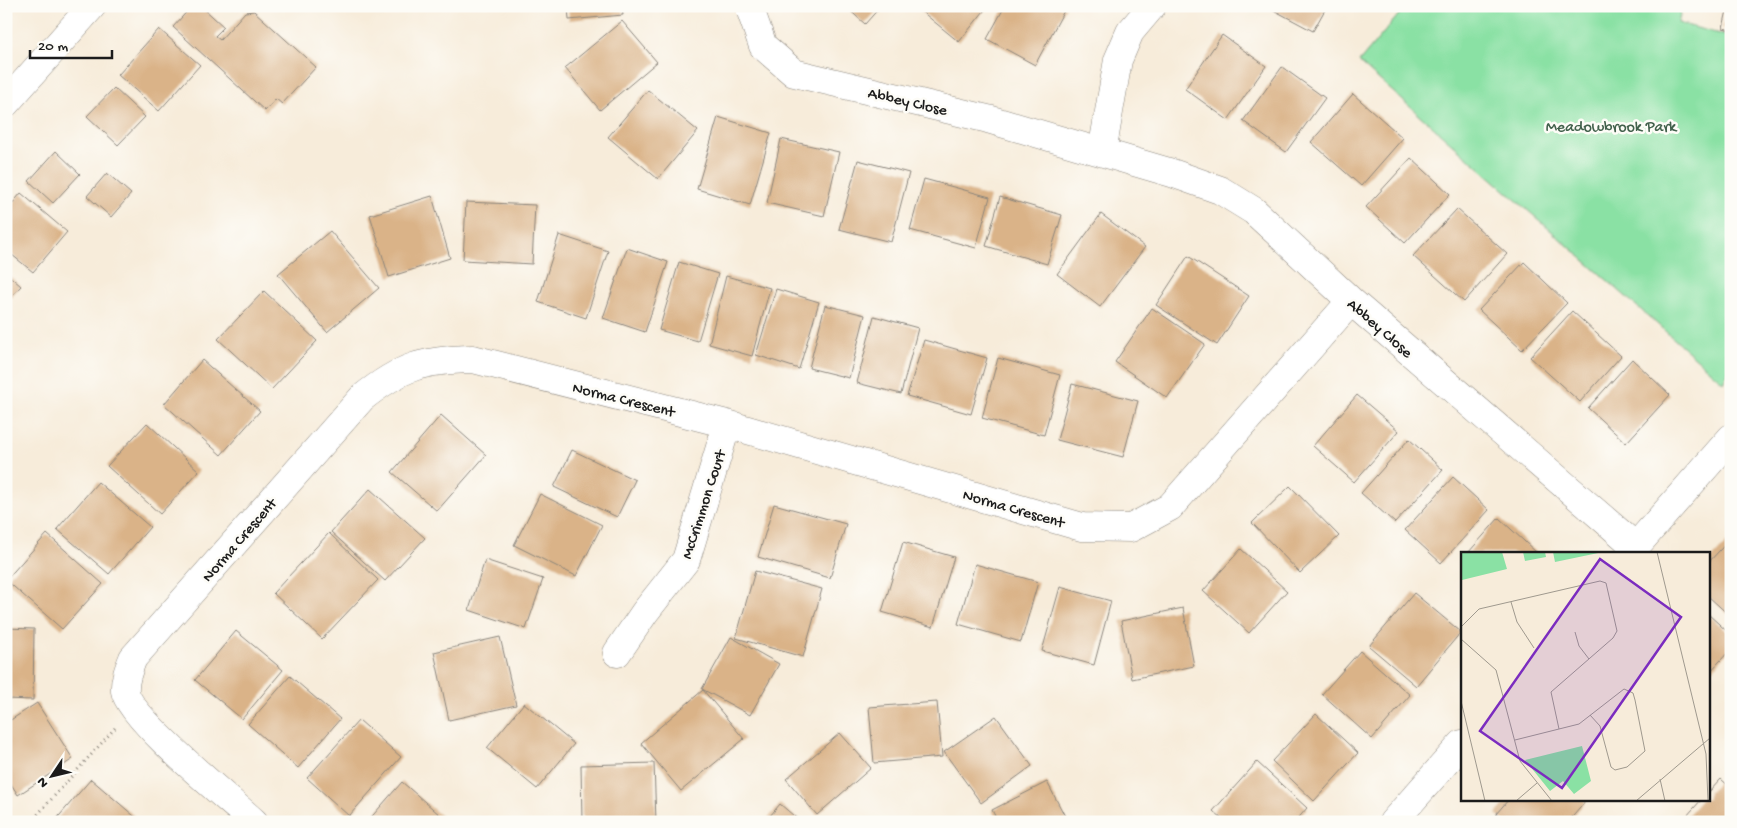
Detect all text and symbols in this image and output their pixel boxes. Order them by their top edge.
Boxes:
scale bar [30,28,112,60]
text: 20 m [38,38,68,56]
street label: Abbey Close [866,85,949,122]
park label: Meadowbrook Park [1546,119,1678,138]
street label: Abbey Close [1342,296,1416,364]
street label: Norma Crescent [570,380,678,424]
street label: McCrimmon Court [679,447,732,562]
street label: Norma Crescent [960,487,1067,534]
street label: Norma Crescent [199,494,283,587]
inset map [1461,552,1710,800]
north arrow [28,750,78,800]
text: N [34,773,53,791]

